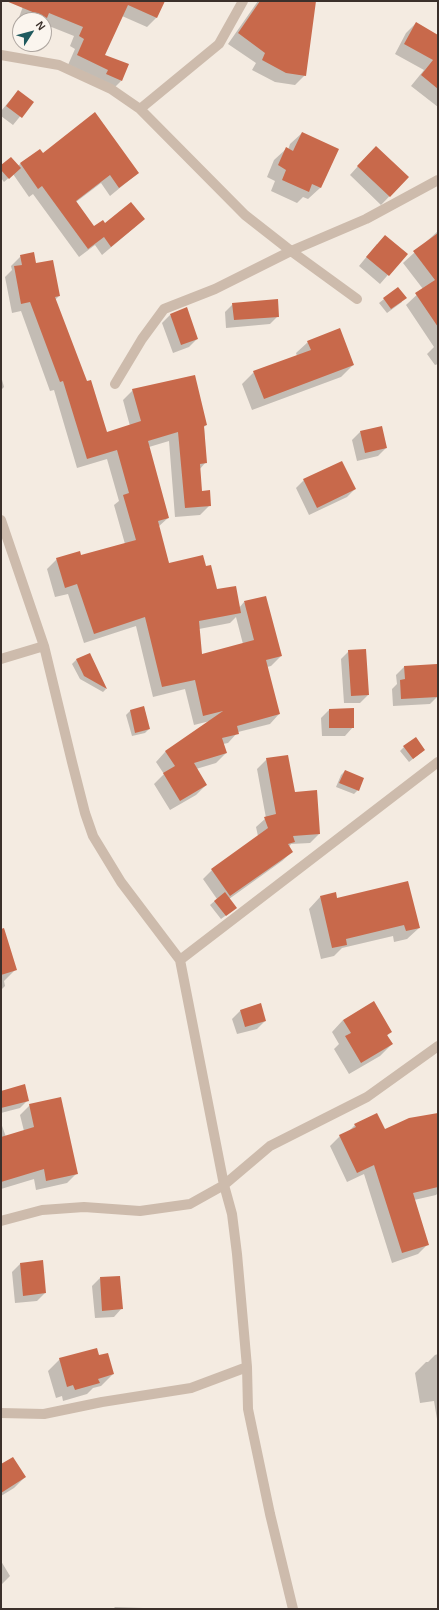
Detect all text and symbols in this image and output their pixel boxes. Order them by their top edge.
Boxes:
north arrow [12,12,52,52]
text: N [34,19,48,32]

